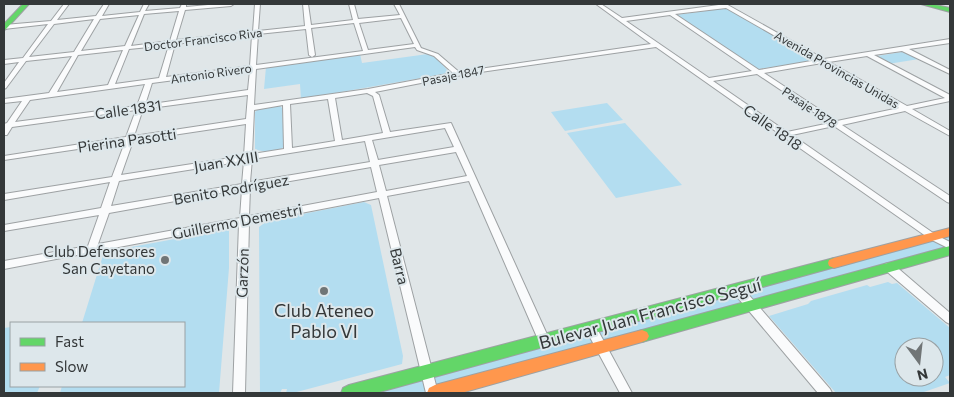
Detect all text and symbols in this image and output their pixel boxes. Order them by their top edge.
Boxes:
street label: Doctor Francisco Riva [143,25,263,53]
street label: Avenida Provincias Unidas [772,28,902,110]
street label: Antonio Rivero [170,60,252,86]
street label: Pasaje 1847 [421,62,485,88]
street label: Pasaje 1878 [780,84,840,130]
street label: Calle 1831 [94,95,162,123]
street label: Calle 1818 [740,100,806,154]
street label: Pierina Pasotti [77,124,177,156]
street label: Juan XXIII [192,147,260,175]
street label: Benito Rodríguez [172,170,290,208]
street label: Guillermo Demestri [170,200,304,242]
place label: Club Defensores San Cayetano [44,242,155,277]
street label: Barra [387,246,413,286]
street label: Garzón [232,248,252,298]
marker: Club Defensores San Cayetano [159,254,171,266]
street label: Bulevar Juan Francisco Seguí [536,272,765,353]
marker: Club Ateneo Pablo VI [318,285,330,297]
place label: Club Ateneo Pablo VI [274,299,374,342]
legend [10,322,185,387]
text: Fast [55,332,84,350]
north arrow [894,337,944,387]
text: Slow [55,357,88,375]
text: N [915,365,930,385]

